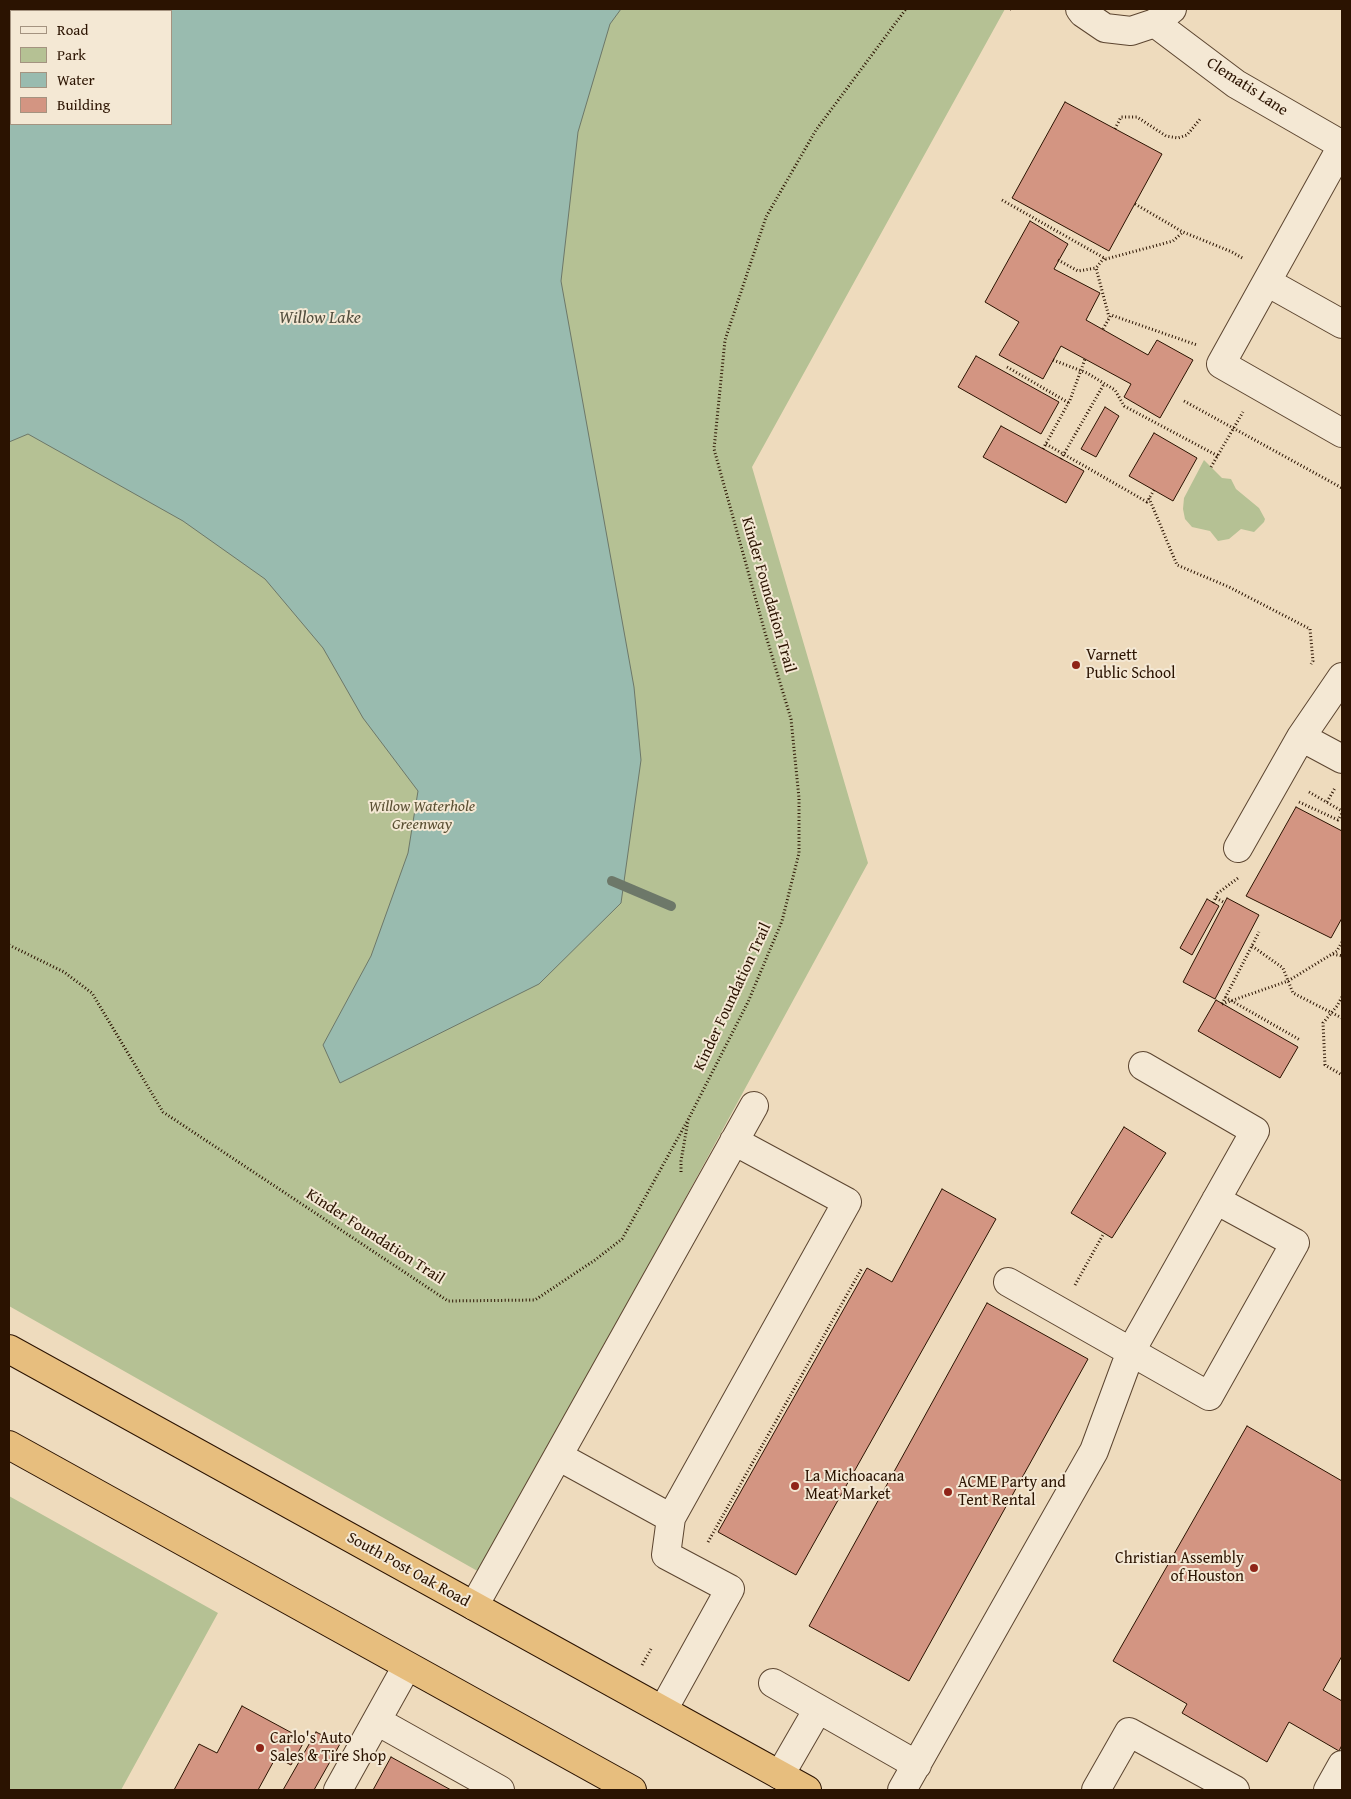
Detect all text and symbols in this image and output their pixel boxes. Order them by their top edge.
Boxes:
legend [10,10,172,125]
text: Road [57,19,88,40]
text: Park [57,44,86,65]
street label: Clematis Lane [1203,54,1291,120]
text: Water [57,69,95,90]
text: Building [57,94,110,115]
water label: Willow Lake [279,307,361,329]
street label: Kinder Foundation Trail [737,515,799,675]
place label: Varnett Public School [1086,646,1176,684]
marker: Varnett Public School [1070,659,1082,671]
park label: Willow Waterhole Greenway [369,797,475,835]
street label: Kinder Foundation Trail [690,920,776,1074]
street label: Kinder Foundation Trail [302,1185,448,1289]
place label: La Michoacana Meat Market [805,1467,904,1505]
place label: ACME Party and Tent Rental [958,1473,1066,1511]
marker: La Michoacana Meat Market [789,1480,801,1492]
marker: ACME Party and Tent Rental [942,1486,954,1498]
street label: South Post Oak Road [343,1528,473,1612]
place label: Christian Assembly of Houston [1115,1549,1244,1587]
marker: Christian Assembly of Houston [1248,1562,1260,1574]
place label: Carlo's Auto Sales & Tire Shop [270,1729,386,1767]
marker: Carlo's Auto Sales & Tire Shop [254,1742,266,1754]

